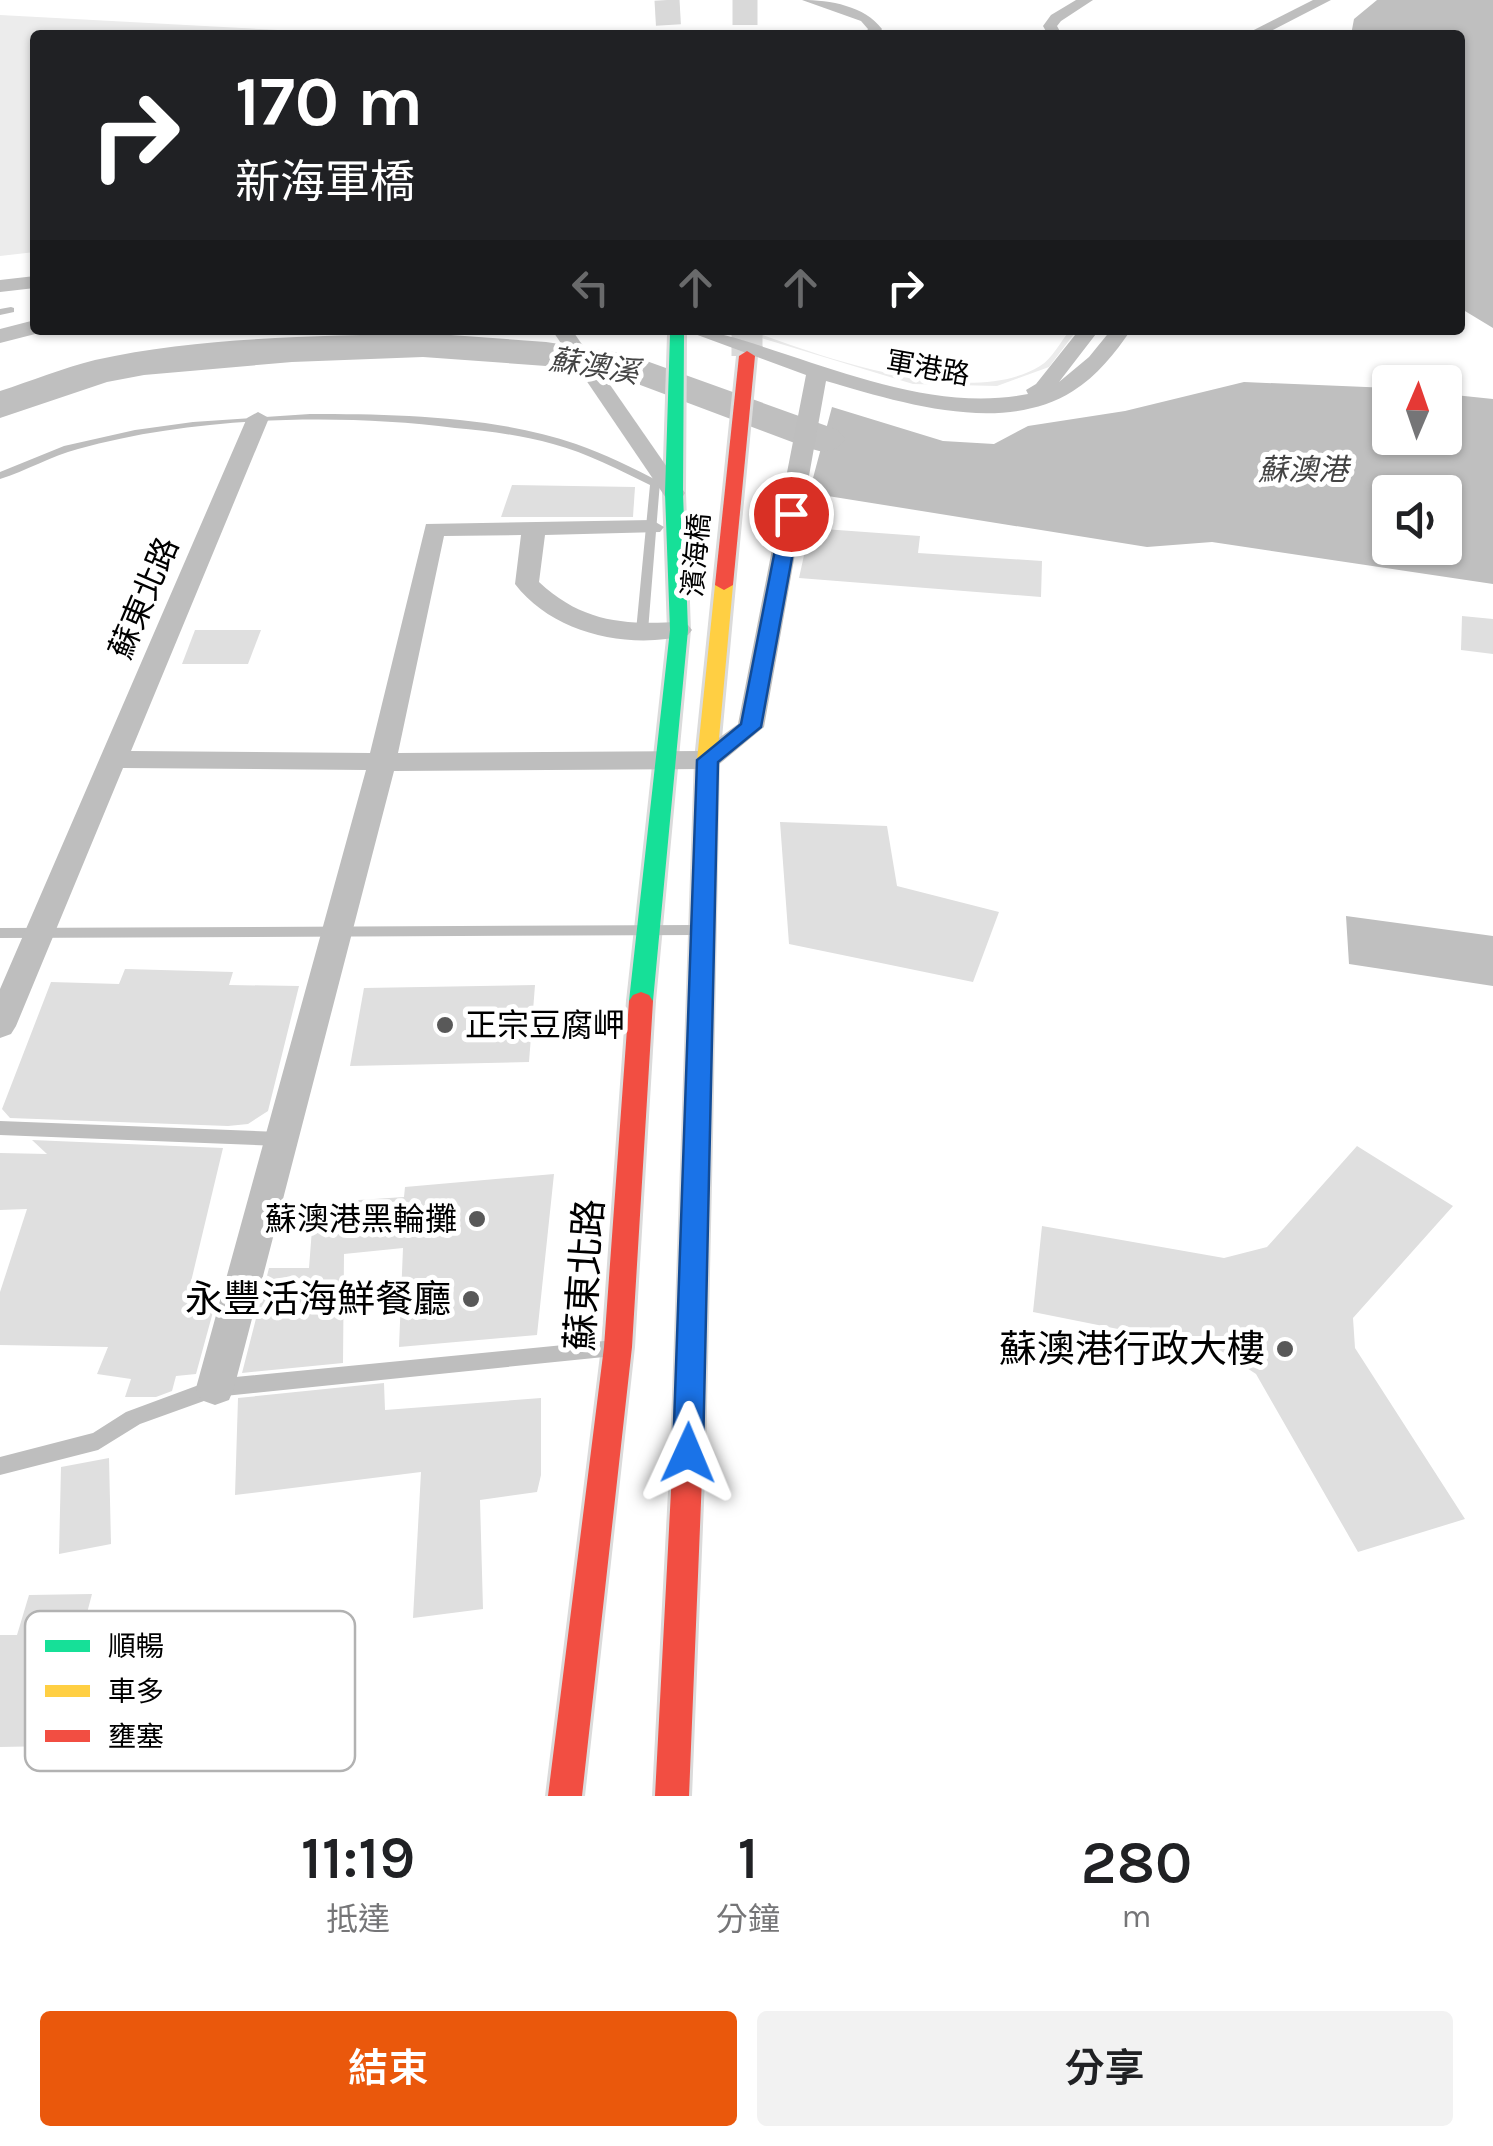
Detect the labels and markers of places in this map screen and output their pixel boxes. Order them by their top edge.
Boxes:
pin [749,472,834,557]
place label: 正宗豆腐岬 [465,1007,625,1044]
marker: 正宗豆腐岬 [434,1014,456,1036]
place label: 蘇澳港黑輪攤 [265,1201,457,1238]
marker: 蘇澳港黑輪攤 [466,1208,488,1230]
place label: 永豐活海鮮餐廳 [185,1277,451,1322]
marker: 永豐活海鮮餐廳 [460,1288,482,1310]
place label: 蘇澳港行政大樓 [999,1327,1265,1372]
marker: 蘇澳港行政大樓 [1274,1338,1296,1360]

